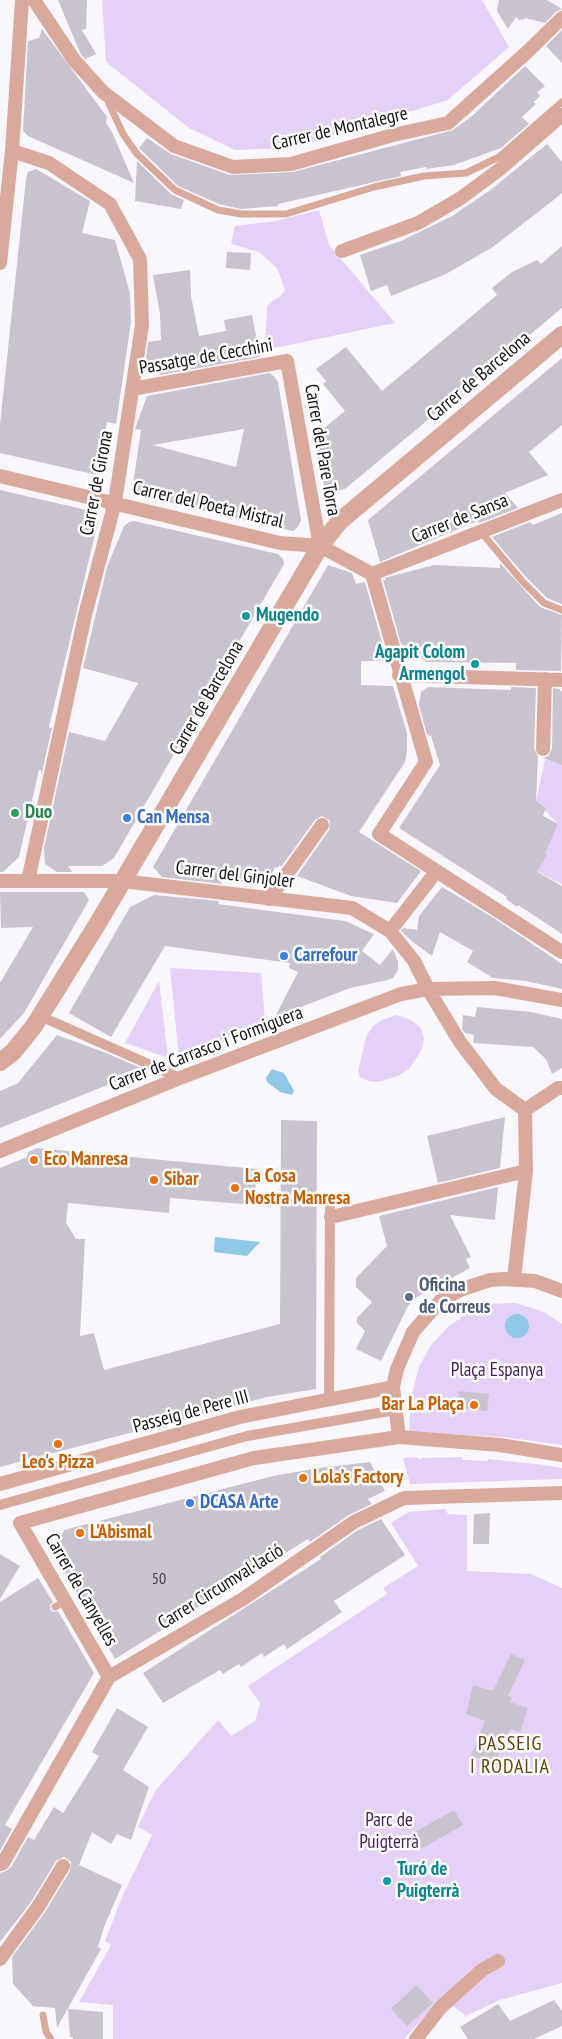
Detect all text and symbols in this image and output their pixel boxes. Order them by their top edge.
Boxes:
street label: Carrer de Montalegre [270,102,410,156]
street label: Carrer de Barcelona [423,327,535,427]
street label: Passatge de Cecchini [137,334,275,380]
street label: Carrer del Pare Torra [299,382,345,518]
street label: Carrer de Girona [76,429,118,537]
street label: Carrer del Poeta Mistral [130,477,286,533]
street label: Carrer de Sansa [409,489,511,549]
place label: Mugendo [256,605,319,627]
marker: Mugendo [240,610,252,622]
street label: Carrer de Barcelona [165,637,249,759]
place label: Agapit Colom Armengol [375,642,465,686]
marker: Agapit Colom Armengol [469,658,481,670]
place label: Duo [25,802,52,824]
marker: Duo [9,807,21,819]
place label: Can Mensa [137,807,210,829]
marker: Can Mensa [121,812,133,824]
street label: Carrer del Ginjoler [174,856,296,894]
place label: Carrefour [294,945,357,967]
marker: Carrefour [278,950,290,962]
street label: Carrer de Carrasco i Formiguera [106,1001,306,1097]
place label: Eco Manresa [44,1149,128,1171]
marker: Eco Manresa [28,1154,40,1166]
place label: La Cosa Nostra Manresa [245,1166,350,1210]
place label: Sibar [164,1169,198,1191]
marker: Sibar [148,1174,160,1186]
marker: La Cosa Nostra Manresa [229,1182,241,1194]
place label: Oficina de Correus [419,1275,490,1319]
marker: Oficina de Correus [403,1291,415,1303]
park label: Plaça Espanya [451,1360,543,1382]
street label: Passeig de Pere III [131,1386,251,1438]
place label: Bar La Plaça [382,1394,464,1416]
marker: Bar La Plaça [468,1399,480,1411]
marker: Leo's Pizza [52,1438,64,1450]
place label: Leo's Pizza [22,1452,94,1474]
place label: Lola’s Factory [313,1467,403,1489]
marker: Lola’s Factory [297,1472,309,1484]
place label: DCASA Arte [200,1492,279,1514]
marker: DCASA Arte [184,1497,196,1509]
place label: L'Abismal [90,1522,152,1544]
marker: L'Abismal [74,1527,86,1539]
street label: Carrer de Canyelles [40,1530,122,1650]
street label: Carrer Circumval·lació [154,1539,288,1635]
house number: 50 [152,1569,166,1589]
district label: PASSEIG I RODALIA [469,1732,551,1779]
park label: Parc de Puigterrà [359,1810,419,1854]
place label: Turó de Puigterrà [397,1859,459,1903]
marker: Turó de Puigterrà [381,1875,393,1887]

